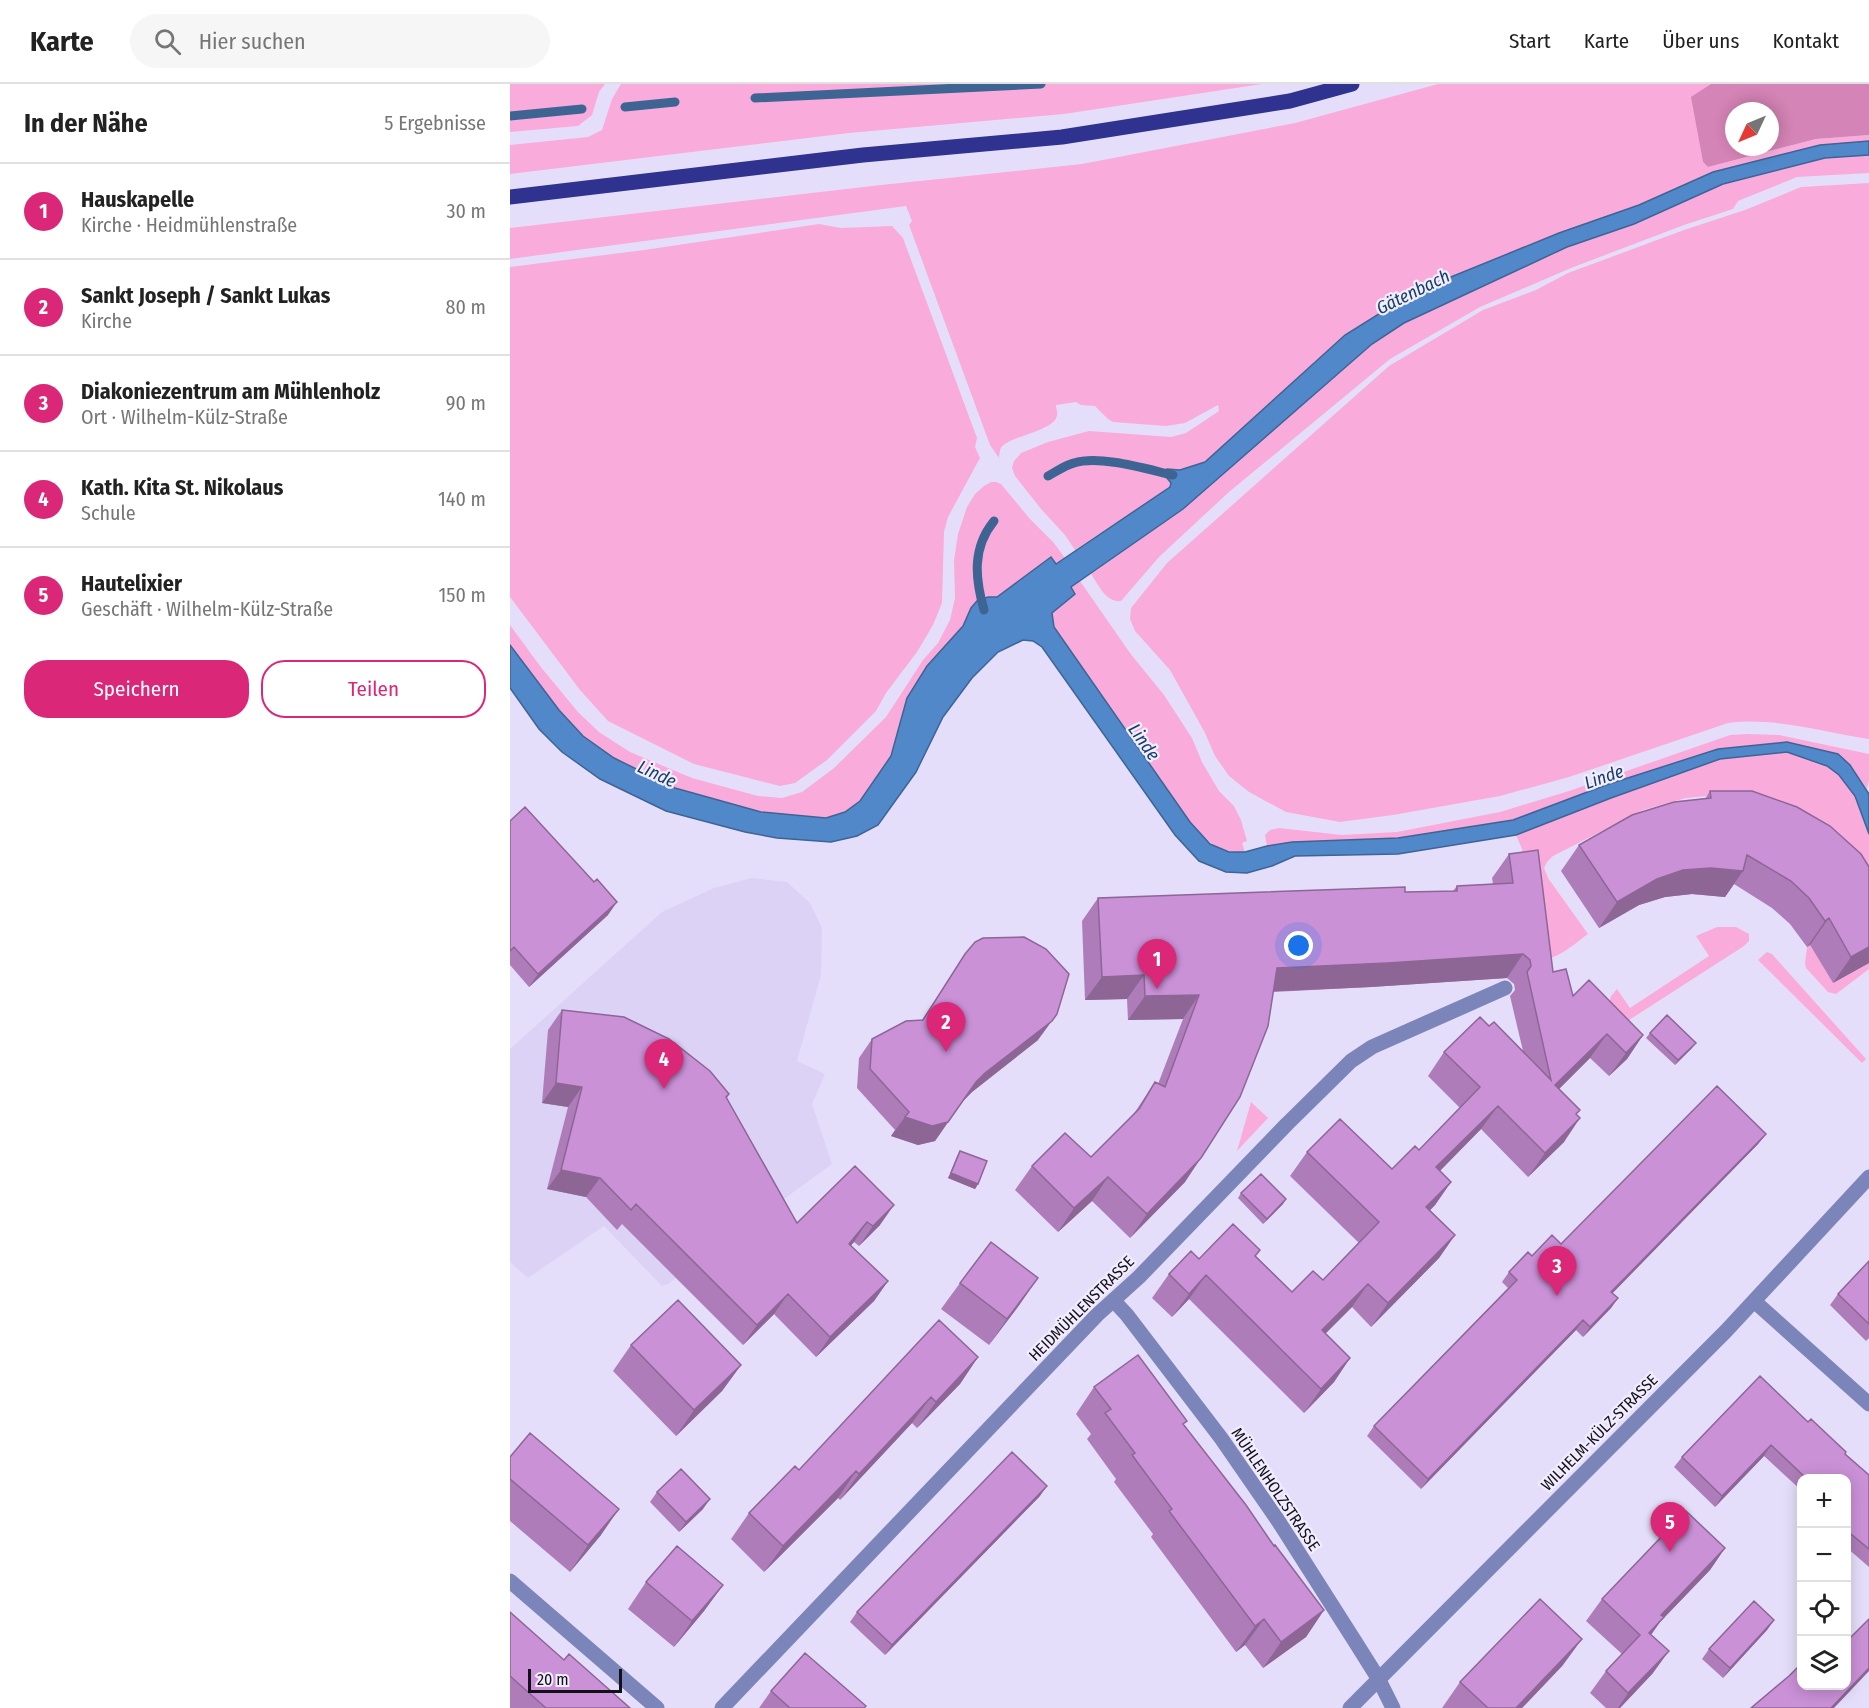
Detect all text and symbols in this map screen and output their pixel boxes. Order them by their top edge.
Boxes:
search box [130,14,550,68]
text: Karte [30,25,94,58]
icon: search [151,25,184,58]
text: Hier suchen [199,28,306,55]
text: Start [1509,28,1551,54]
text: Karte [1584,28,1629,54]
text: Über uns [1662,28,1739,54]
text: Kontakt [1772,28,1839,54]
north arrow [1725,102,1779,156]
text: In der Nähe [24,108,148,139]
text: 5 Ergebnisse [384,111,486,135]
text: Hauskapelle [81,186,194,213]
text: 1 [39,199,48,223]
text: 30 m [446,199,486,223]
text: Kirche · Heidmühlenstraße [81,213,297,237]
water label: Gätenbach [1373,265,1453,319]
text: Sankt Joseph / Sankt Lukas [81,282,330,309]
text: 2 [39,295,48,319]
text: 80 m [446,295,486,319]
text: Kirche [81,309,132,333]
text: Diakoniezentrum am Mühlenholz [81,378,380,405]
text: 3 [39,391,48,415]
text: 90 m [446,391,486,415]
text: Ort · Wilhelm-Külz-Straße [81,405,288,429]
text: Kath. Kita St. Nikolaus [81,474,283,501]
text: 4 [38,487,49,511]
text: 140 m [438,487,486,511]
text: Schule [81,501,136,525]
text: Hautelixier [81,570,182,597]
text: 5 [39,583,48,607]
text: 150 m [439,583,486,607]
text: Geschäft · Wilhelm-Külz-Straße [81,597,333,621]
button: Speichern [24,660,249,718]
button: Teilen [261,660,486,718]
water label: Linde [1124,719,1165,765]
water label: Linde [634,756,680,793]
water label: Linde [1582,760,1627,794]
your location [1284,931,1313,960]
pin: 1 [1138,940,1176,989]
pin: 2 [926,1002,966,1052]
pin: 4 [644,1040,684,1089]
pin: 3 [1538,1246,1576,1296]
street label: HEIDMÜHLENSTRASSE [1025,1252,1138,1365]
street label: WILHELM-KÜLZ-STRASSE [1537,1370,1662,1495]
street label: MÜHLENHOLZSTRASSE [1227,1424,1324,1554]
map controls [1797,1474,1851,1690]
button: + [1797,1474,1851,1528]
pin: 5 [1650,1502,1690,1552]
button: − [1797,1528,1851,1582]
button: locate [1797,1582,1851,1636]
button: layers [1797,1636,1851,1690]
scale bar [528,1666,622,1694]
text: 20 m [537,1670,568,1689]

